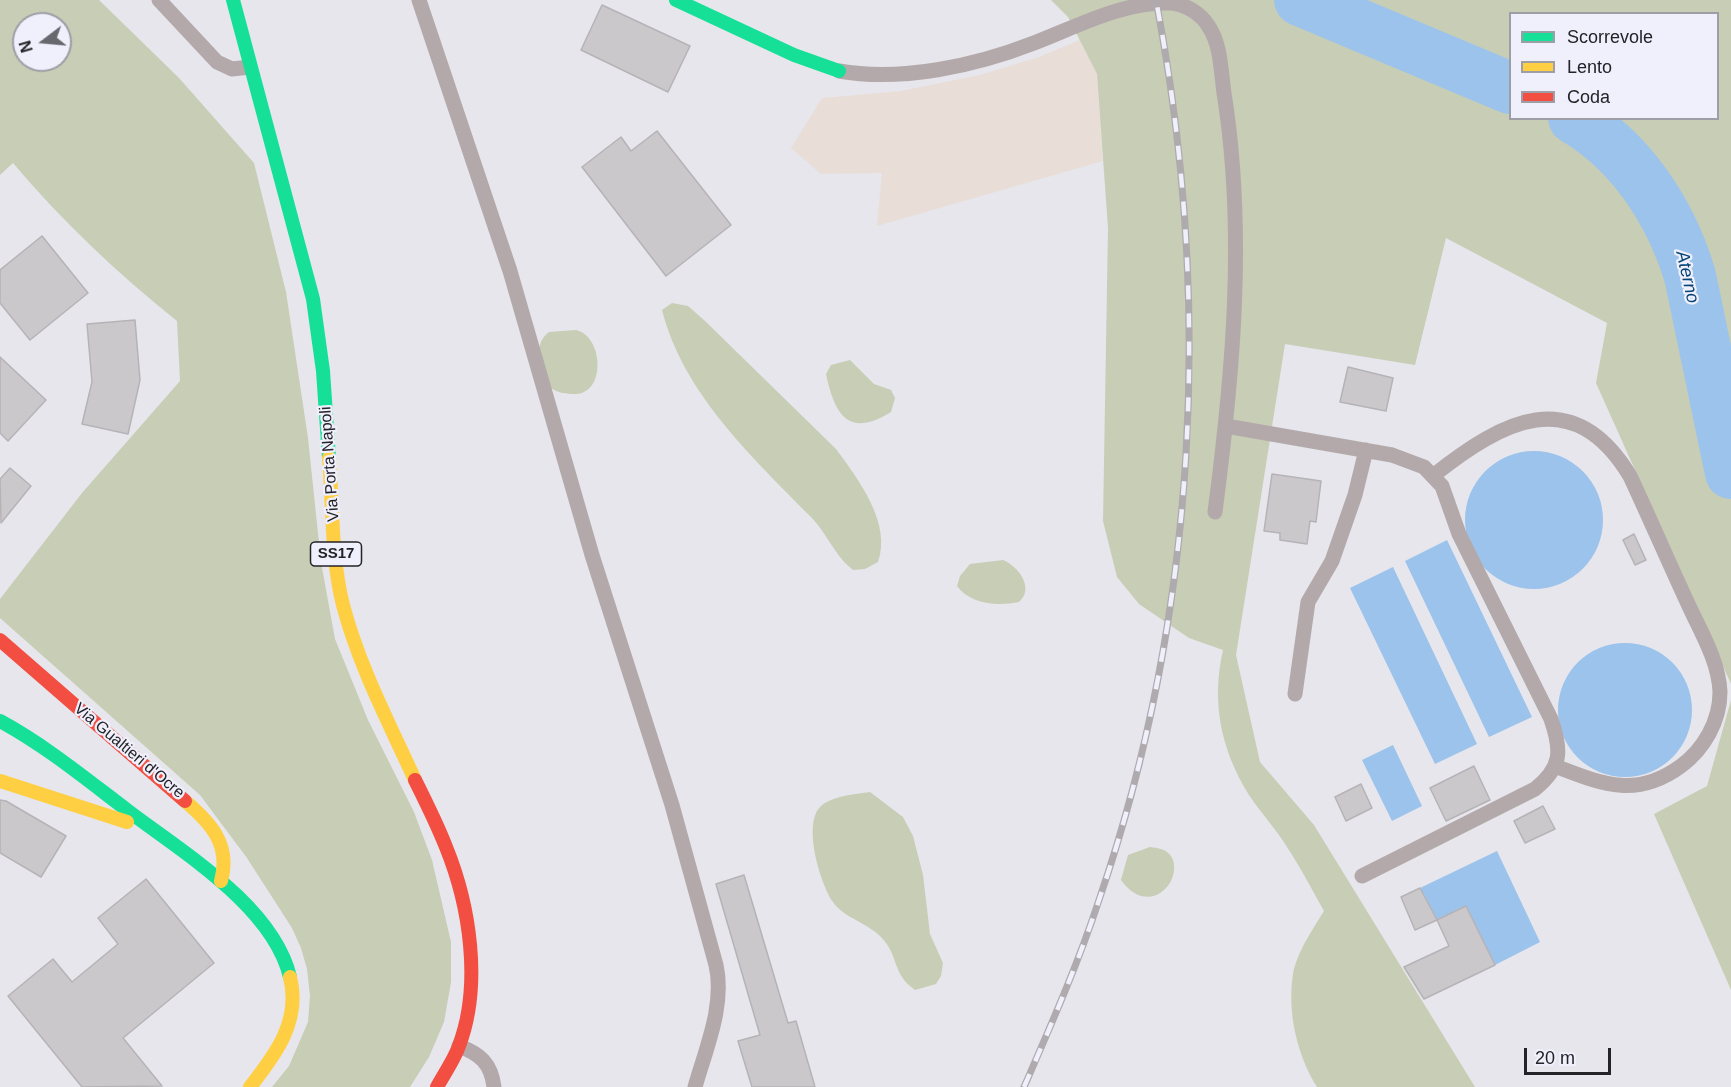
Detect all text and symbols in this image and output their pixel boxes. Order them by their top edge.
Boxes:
north arrow [12,12,72,72]
legend [1509,12,1719,120]
text: Scorrevole [1567,27,1653,47]
text: N [16,39,36,54]
text: Lento [1567,57,1612,77]
text: Coda [1567,87,1610,107]
water label: Aterno [1671,249,1703,305]
street label: Via Porta Napoli [316,406,344,522]
road number: SS17 [310,542,362,566]
street label: Via Gualtieri d'Ocre [70,699,188,803]
scale bar [1527,1036,1614,1074]
text: 20 m [1535,1048,1575,1068]

